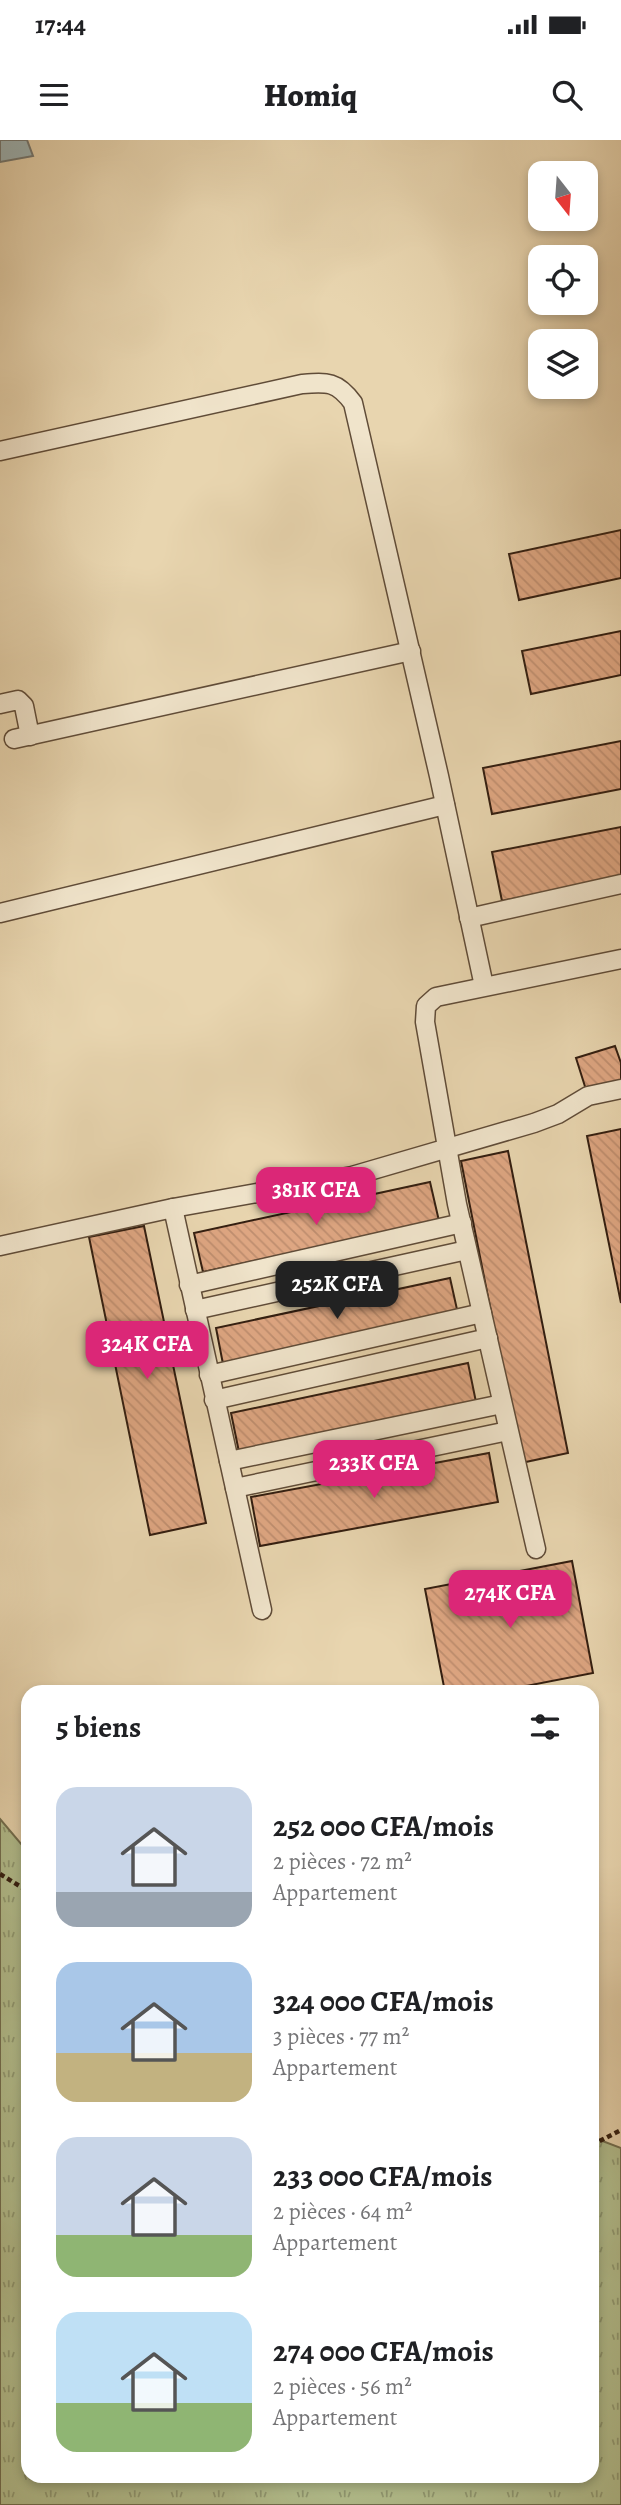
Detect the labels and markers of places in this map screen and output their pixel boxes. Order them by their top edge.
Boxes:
pin: 381K CFA [244,1168,388,1227]
pin: 252K CFA [265,1262,409,1321]
pin: 324K CFA [75,1322,219,1381]
pin: 233K CFA [302,1440,446,1500]
pin: 274K CFA [438,1570,582,1630]

